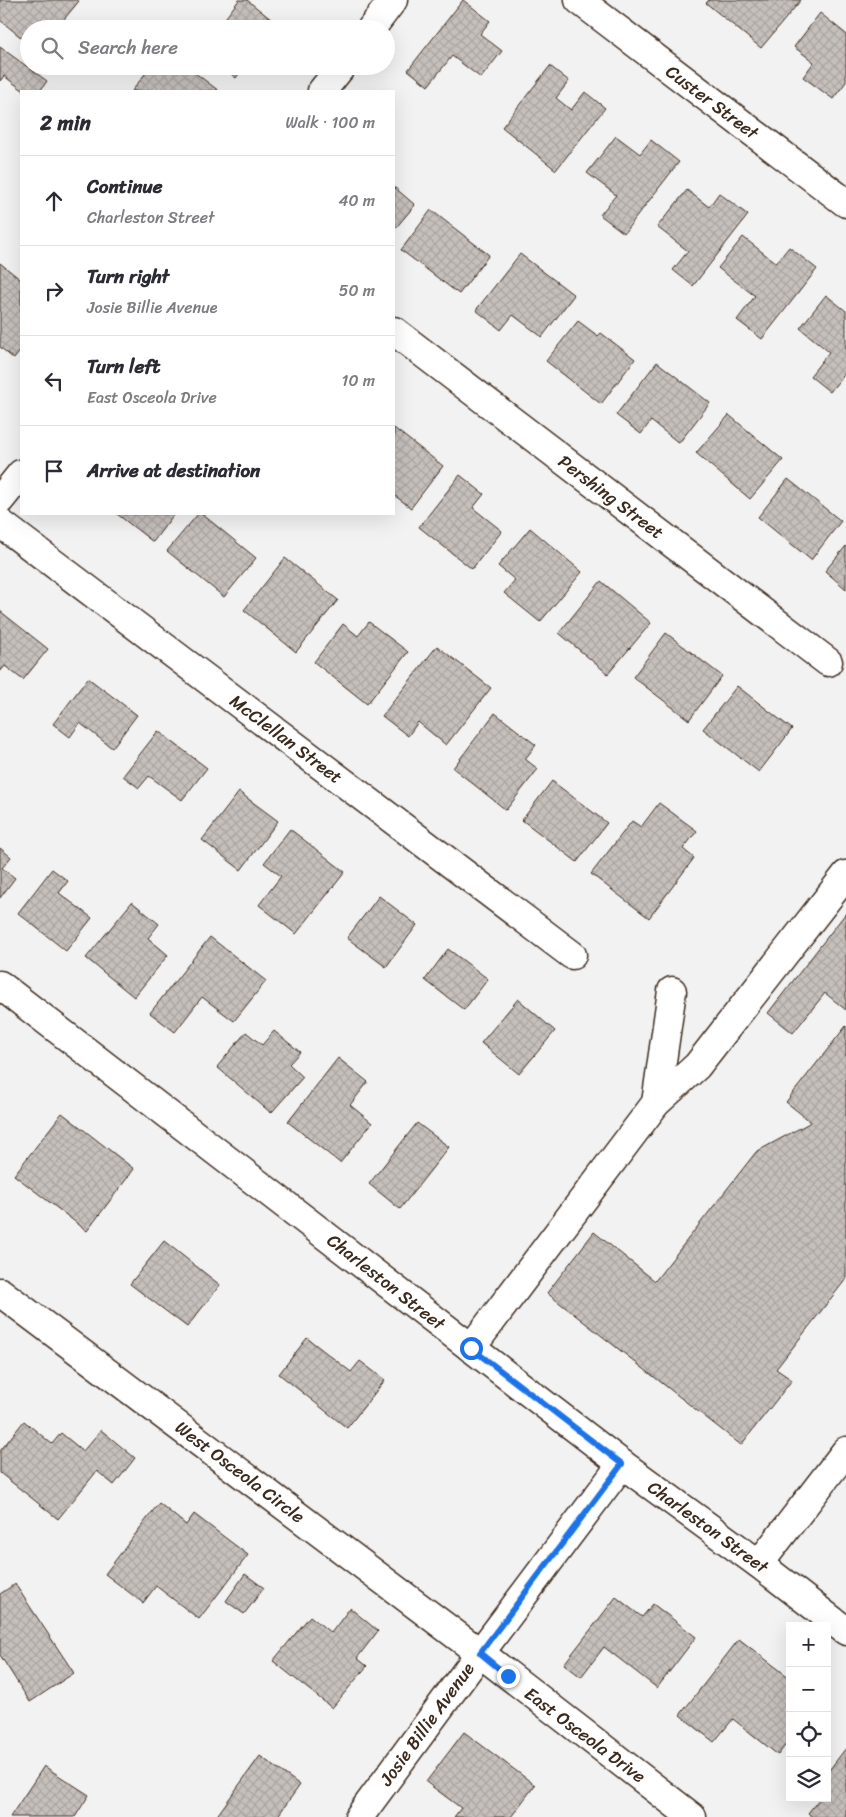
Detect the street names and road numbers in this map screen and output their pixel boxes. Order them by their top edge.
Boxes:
street label: Custer Street [658,56,766,148]
street label: Pershing Street [551,446,671,548]
street label: McClellan Street [223,686,350,792]
street label: Charleston Street [320,1225,453,1339]
street label: West Osceola Circle [168,1412,312,1532]
street label: Charleston Street [641,1472,776,1582]
street label: Josie Billie Avenue [370,1655,483,1794]
street label: East Osceola Drive [517,1678,653,1792]

